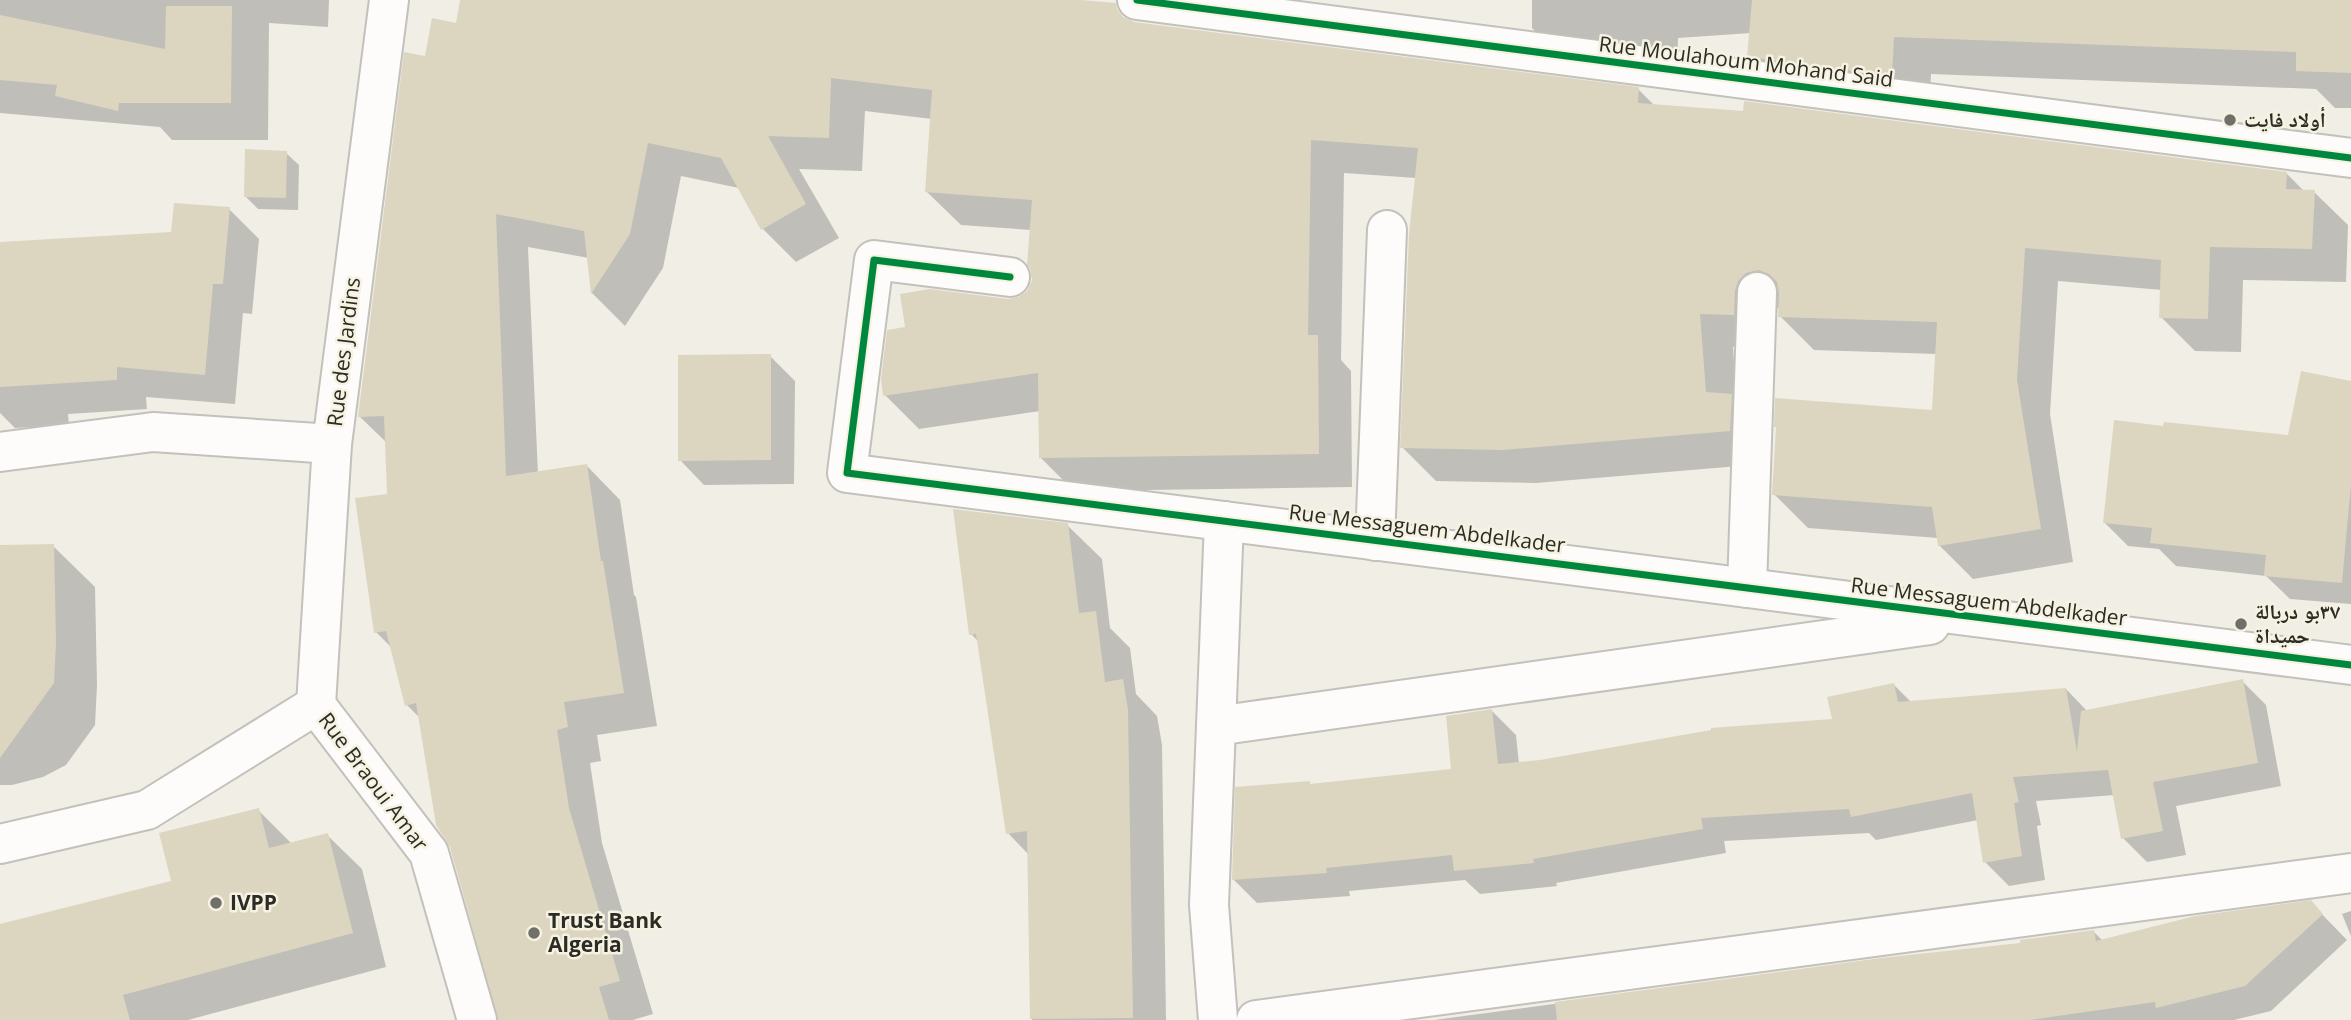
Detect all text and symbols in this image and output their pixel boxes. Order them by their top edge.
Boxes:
street label: Rue Moulahoum Mohand Said [1597,29,1895,93]
place label: أولاد فايت [2244,105,2326,133]
marker: أولاد فايت [2222,112,2238,128]
street label: Rue des Jardins [320,276,366,428]
street label: Rue Messaguem Abdelkader [1287,497,1567,559]
street label: Rue Messaguem Abdelkader [1849,570,2129,632]
place label: ٣٧بو دربالة حميداة [2255,597,2341,649]
marker: ٣٧بو دربالة حميداة [2233,616,2249,632]
street label: Rue Braoui Amar [313,707,435,856]
place label: IVPP [230,888,277,916]
marker: IVPP [208,895,224,911]
place label: Trust Bank Algeria [548,906,663,958]
marker: Trust Bank Algeria [526,925,542,941]

